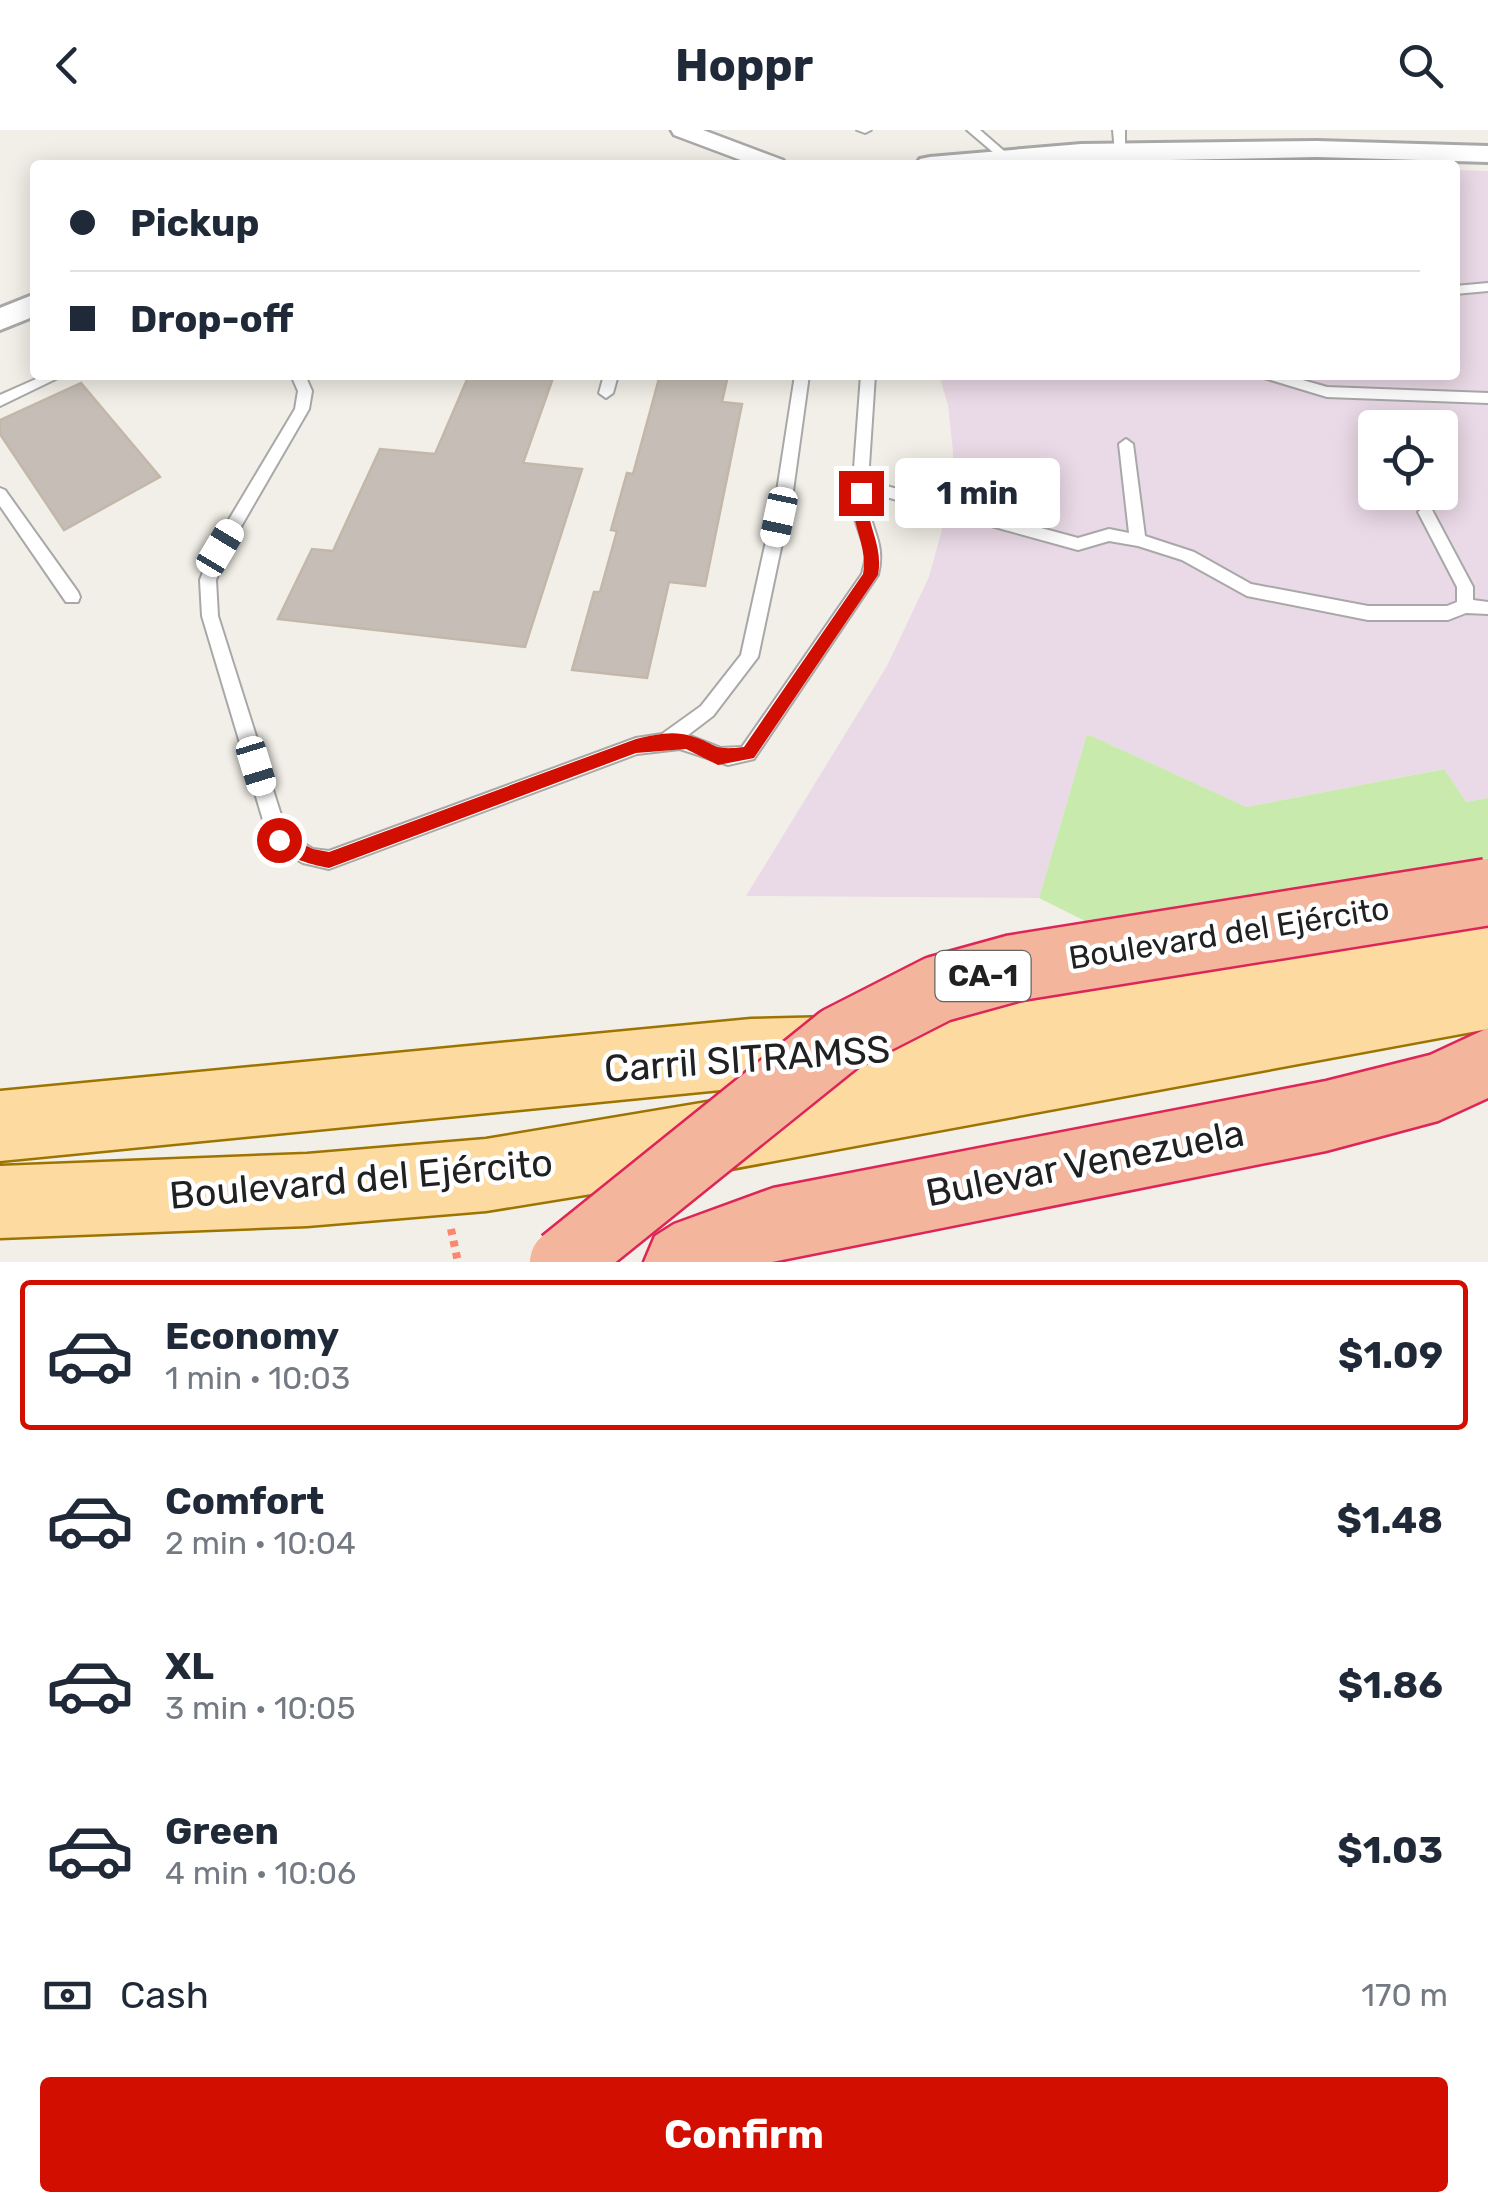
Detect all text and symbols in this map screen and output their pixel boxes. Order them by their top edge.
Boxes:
icon: back [40,38,95,93]
icon: search [1393,38,1448,93]
text: Hoppr [675,39,813,92]
text: Pickup [130,200,259,246]
text: Drop-off [130,296,293,342]
map controls [1358,410,1458,510]
button: locate [1358,410,1458,510]
callout: 1 min [896,458,1061,528]
route end [839,471,884,516]
text: 1 min [937,474,1018,512]
car [758,485,800,549]
car [192,515,248,581]
car [233,733,279,799]
route start [257,818,302,863]
street label: Boulevard del Ejército [1066,889,1392,977]
road number: CA-1 [936,951,1030,1001]
street label: Carril SITRAMSS [602,1026,892,1092]
street label: Bulevar Venezuela [922,1110,1248,1216]
street label: Boulevard del Ejército [167,1139,555,1219]
icon: car [45,1310,135,1400]
text: Economy [165,1313,339,1359]
text: $1.09 [1338,1332,1443,1378]
text: 1 min · 10:03 [165,1359,350,1397]
icon: car [45,1475,135,1565]
text: Comfort [165,1478,324,1524]
text: $1.48 [1337,1497,1443,1543]
text: 2 min · 10:04 [165,1524,356,1562]
icon: car [45,1640,135,1730]
text: XL [165,1643,214,1689]
text: $1.86 [1338,1662,1443,1708]
text: 3 min · 10:05 [165,1689,355,1727]
icon: car [45,1805,135,1895]
text: Green [165,1808,279,1854]
text: $1.03 [1337,1827,1443,1873]
text: 4 min · 10:06 [165,1854,356,1892]
icon: cash [40,1968,95,2023]
text: Cash [120,1972,209,2018]
text: 170 m [1361,1976,1448,2014]
button: Confirm [40,2077,1448,2192]

